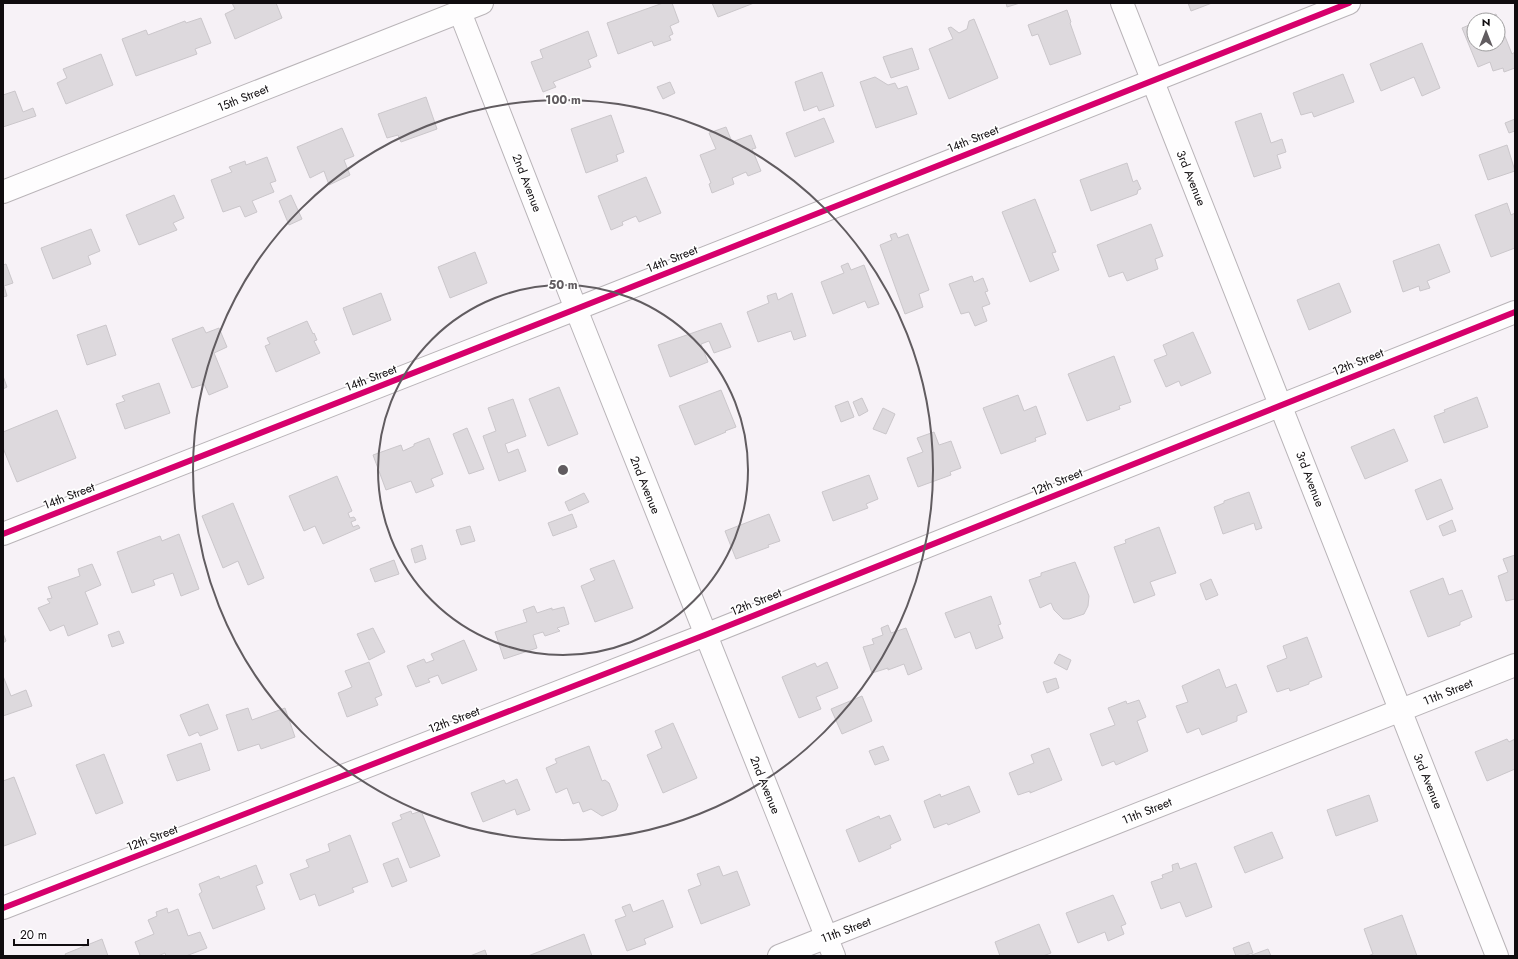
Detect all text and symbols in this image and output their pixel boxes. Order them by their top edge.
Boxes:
north arrow [1466,12,1506,52]
text: N [1482,14,1490,30]
street label: 15th Street [215,80,271,116]
text: 100 m [545,91,581,109]
street label: 14th Street [945,121,1001,157]
street label: 3rd Avenue [1172,148,1210,208]
street label: 2nd Avenue [508,151,546,215]
street label: 14th Street [644,241,700,277]
text: 50 m [548,276,578,294]
street label: 12th Street [1330,344,1386,380]
street label: 14th Street [343,360,399,396]
street label: 3rd Avenue [1291,448,1329,510]
street label: 2nd Avenue [625,453,665,517]
centre of rings [556,463,570,477]
street label: 12th Street [1029,464,1085,500]
street label: 14th Street [41,478,97,514]
street label: 12th Street [728,584,784,620]
street label: 11th Street [1420,674,1476,710]
street label: 12th Street [426,702,482,738]
street label: 3rd Avenue [1409,751,1447,811]
street label: 2nd Avenue [745,753,785,817]
street label: 11th Street [1119,793,1175,829]
street label: 12th Street [124,820,180,856]
street label: 11th Street [818,912,874,948]
scale bar [14,921,88,947]
text: 20 m [20,926,47,944]

